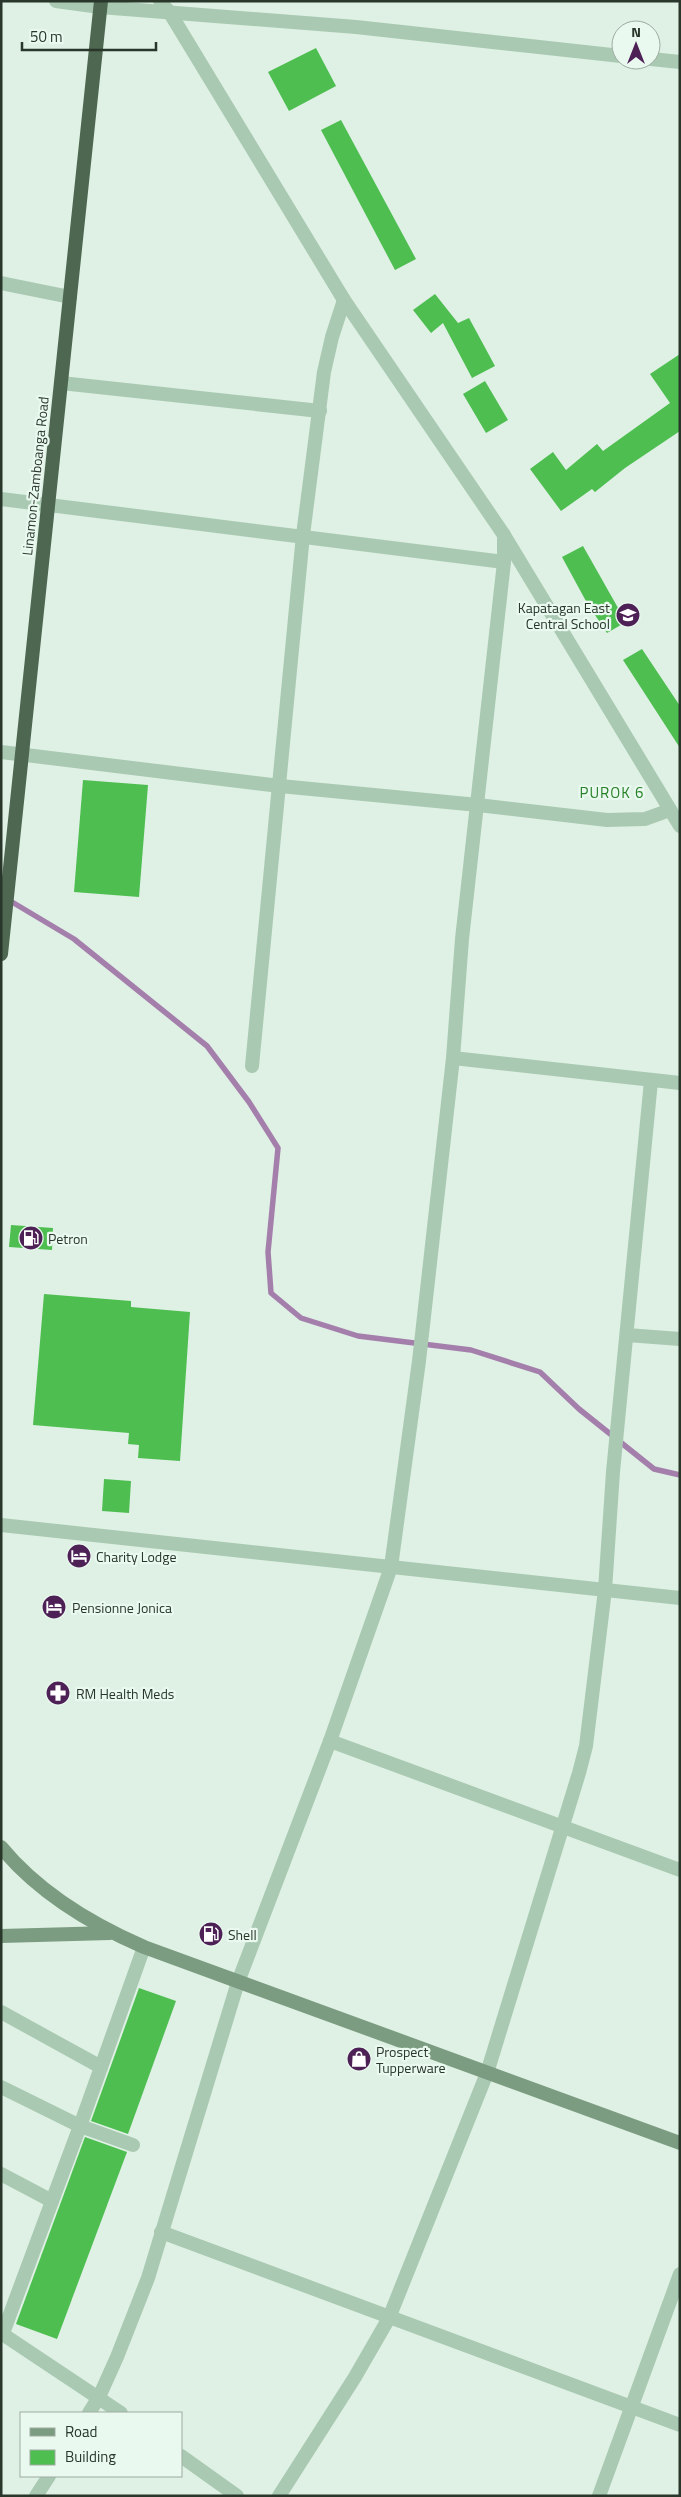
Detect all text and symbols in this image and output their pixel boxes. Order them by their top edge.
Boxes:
scale bar [22,20,156,52]
north arrow [611,20,661,70]
text: N [631,21,641,42]
text: 50 m [30,25,63,48]
street label: Linamon-Zamboanga Road [16,395,54,557]
place label: Kapatagan East Central School [518,597,610,634]
school or university icon: Kapatagan East Central School [615,602,641,628]
district label: PUROK 6 [580,781,644,804]
fuel station icon: Petron [18,1225,44,1251]
place label: Petron [48,1228,88,1249]
hotel icon: Charity Lodge [66,1543,92,1569]
place label: Charity Lodge [96,1546,177,1567]
hotel icon: Pensionne Jonica [41,1594,67,1620]
place label: Pensionne Jonica [72,1597,172,1618]
pharmacy icon: RM Health Meds [45,1680,71,1706]
place label: RM Health Meds [76,1683,174,1704]
fuel station icon: Shell [198,1921,224,1947]
place label: Shell [228,1924,257,1945]
place label: Prospect Tupperware [376,2041,446,2078]
shop icon: Prospect Tupperware [346,2046,372,2072]
legend [20,2412,182,2477]
text: Road [65,2420,97,2443]
text: Building [65,2445,116,2468]

